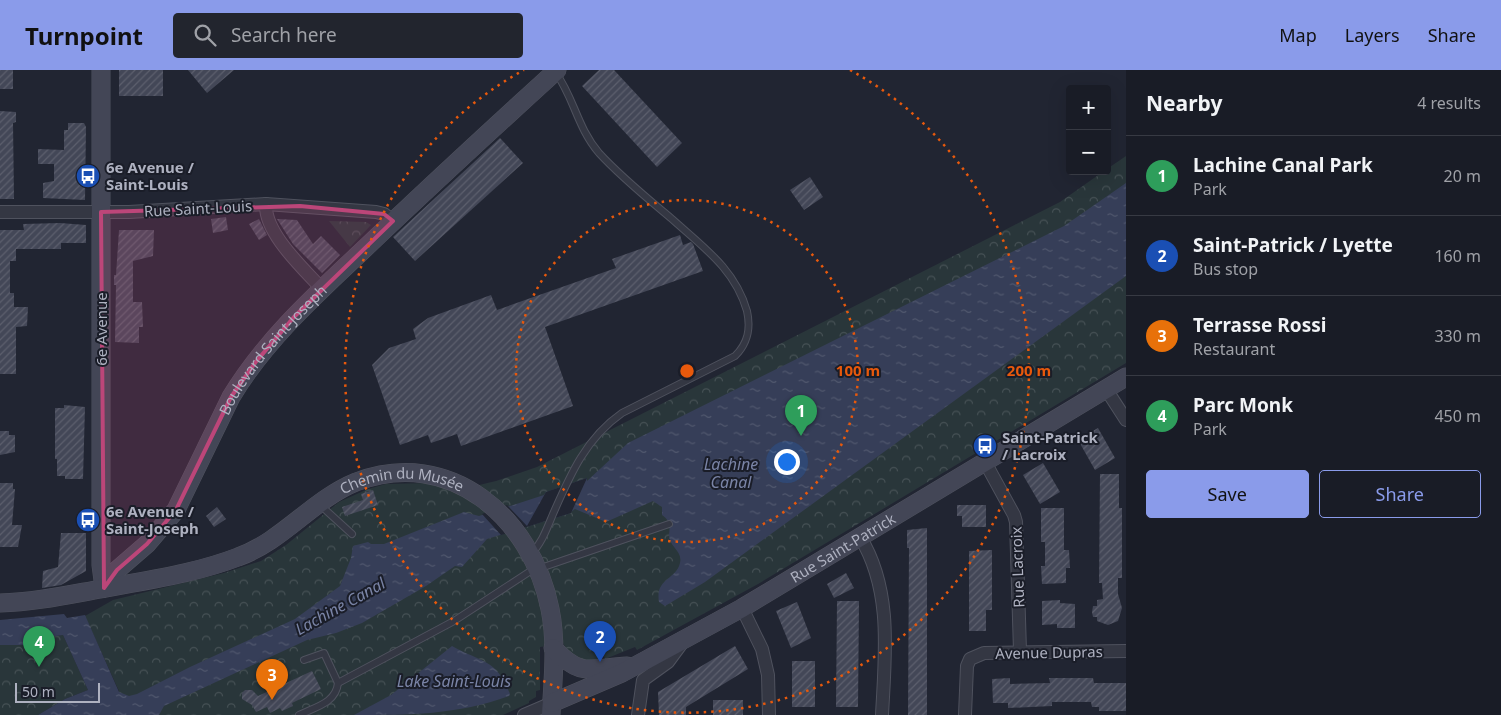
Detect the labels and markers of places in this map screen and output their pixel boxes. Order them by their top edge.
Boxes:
place label: 6e Avenue / Saint-Louis [106,157,195,194]
bus stop icon: 6e Avenue / Saint-Louis [75,163,101,189]
centre of rings [678,362,696,380]
pin: 1 [785,395,817,436]
place label: Saint-Patrick / Lacroix [1002,427,1099,464]
bus stop icon: Saint-Patrick / Lacroix [972,433,998,459]
place label: 6e Avenue / Saint-Joseph [106,501,199,538]
bus stop icon: 6e Avenue / Saint-Joseph [75,507,101,533]
pin: 2 [584,621,616,662]
pin: 4 [23,626,55,667]
pin: 3 [256,659,288,700]

